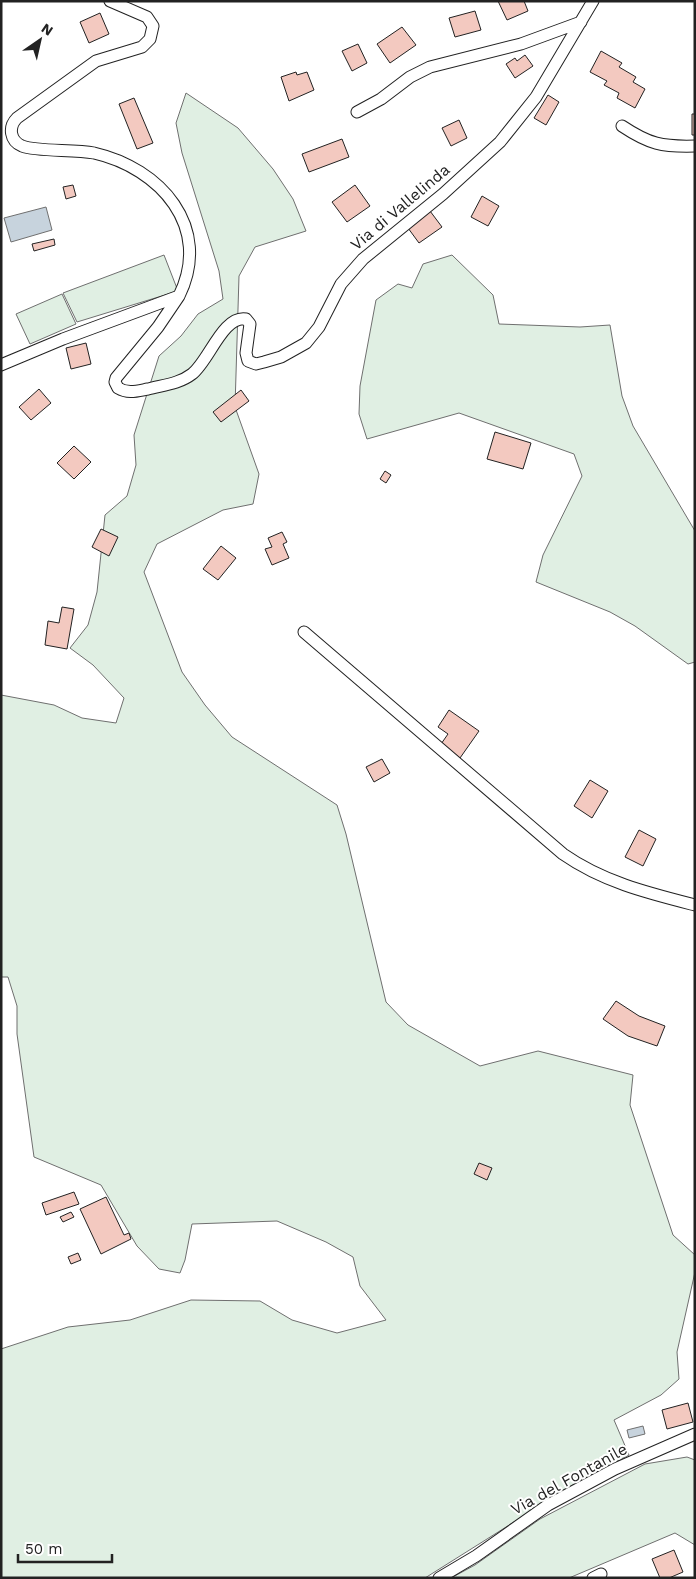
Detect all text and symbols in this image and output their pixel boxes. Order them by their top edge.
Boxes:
north arrow [15,15,65,65]
text: N [38,20,56,39]
street label: Via di Vallelinda [347,160,453,254]
street label: Via del Fontanile [507,1439,631,1519]
scale bar [18,1532,111,1564]
text: 50 m [25,1540,62,1558]

